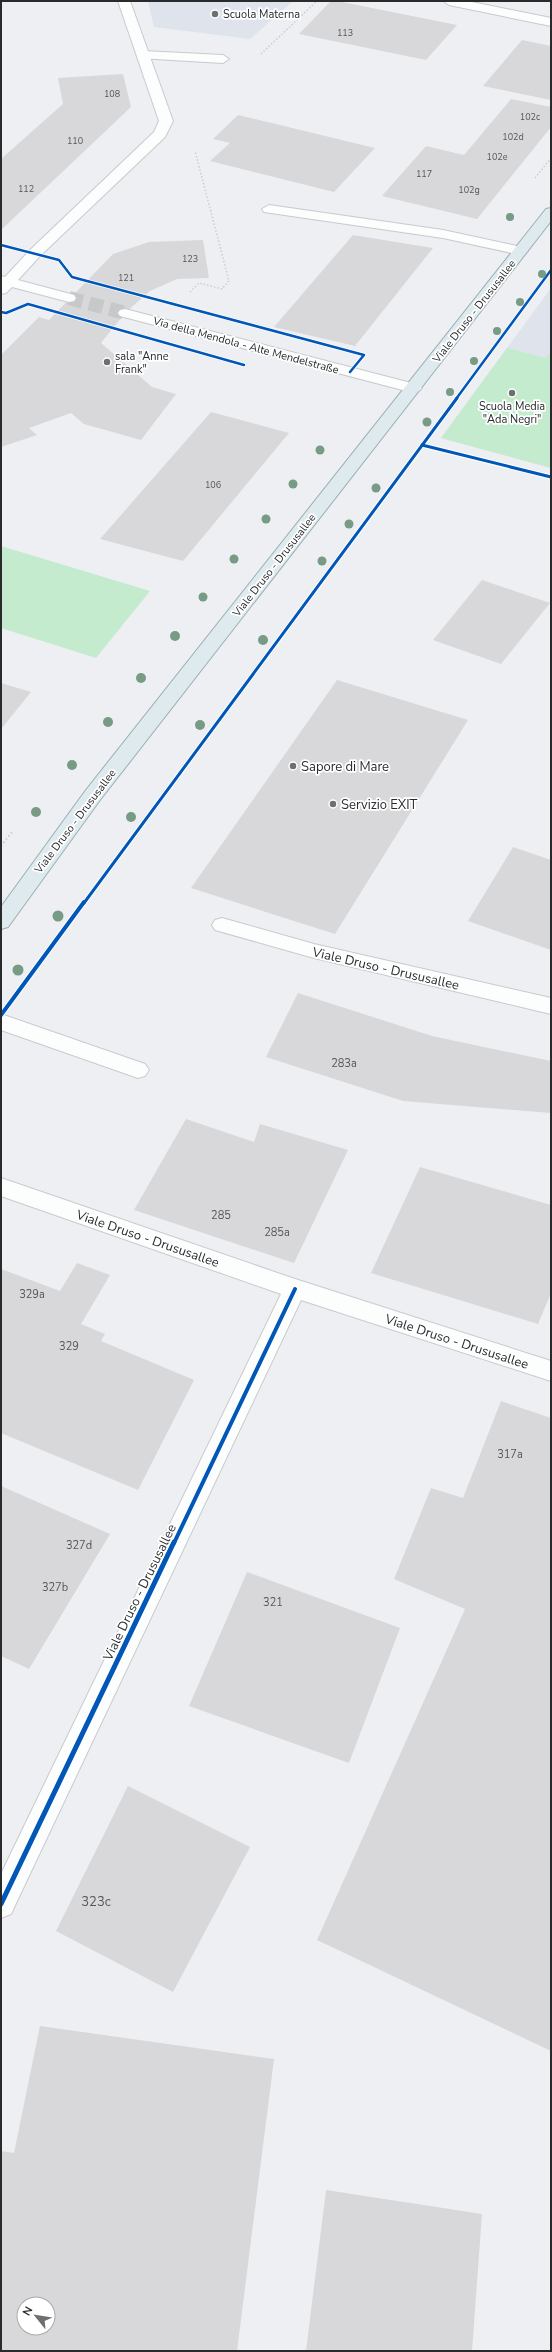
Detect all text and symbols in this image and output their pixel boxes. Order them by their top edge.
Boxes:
place label: Scuola Materna [223,7,300,22]
marker: Scuola Materna [210,9,220,19]
house number: 113 [337,27,353,39]
house number: 108 [104,88,120,100]
house number: 102c [520,111,540,123]
house number: 102d [502,131,524,143]
house number: 110 [67,135,83,147]
house number: 102e [487,151,508,163]
house number: 117 [416,168,432,180]
house number: 112 [18,183,34,195]
house number: 102g [458,184,480,196]
house number: 123 [182,253,198,265]
street label: Viale Druso - Drususallee [429,257,519,367]
house number: 121 [118,272,134,284]
street label: Via della Mendola - Alte Mendelstraße [150,313,341,378]
place label: sala "Anne Frank" [115,349,169,377]
marker: sala "Anne Frank" [102,357,112,367]
marker: Scuola Media "Ada Negri" [507,388,517,398]
place label: Scuola Media "Ada Negri" [479,399,545,427]
house number: 106 [205,479,221,491]
street label: Viale Druso - Drususallee [229,511,319,621]
place label: Sapore di Mare [301,758,389,776]
marker: Sapore di Mare [288,761,298,771]
street label: Viale Druso - Drususallee [31,766,120,877]
place label: Servizio EXIT [341,796,418,814]
marker: Servizio EXIT [328,799,338,809]
street label: Viale Druso - Drususallee [310,943,461,995]
house number: 283a [331,1056,357,1071]
street label: Viale Druso - Drususallee [73,1206,222,1272]
house number: 285 [211,1208,231,1223]
house number: 285a [264,1225,290,1240]
house number: 329a [19,1287,45,1302]
street label: Viale Druso - Drususallee [382,1310,531,1374]
house number: 329 [59,1339,79,1354]
house number: 317a [497,1447,523,1462]
street label: Viale Druso - Drususallee [99,1521,181,1665]
house number: 327d [66,1538,92,1553]
house number: 327b [42,1580,68,1595]
house number: 321 [263,1595,283,1610]
house number: 323c [81,1893,111,1911]
north arrow [16,2296,56,2336]
text: N [19,2304,36,2319]

